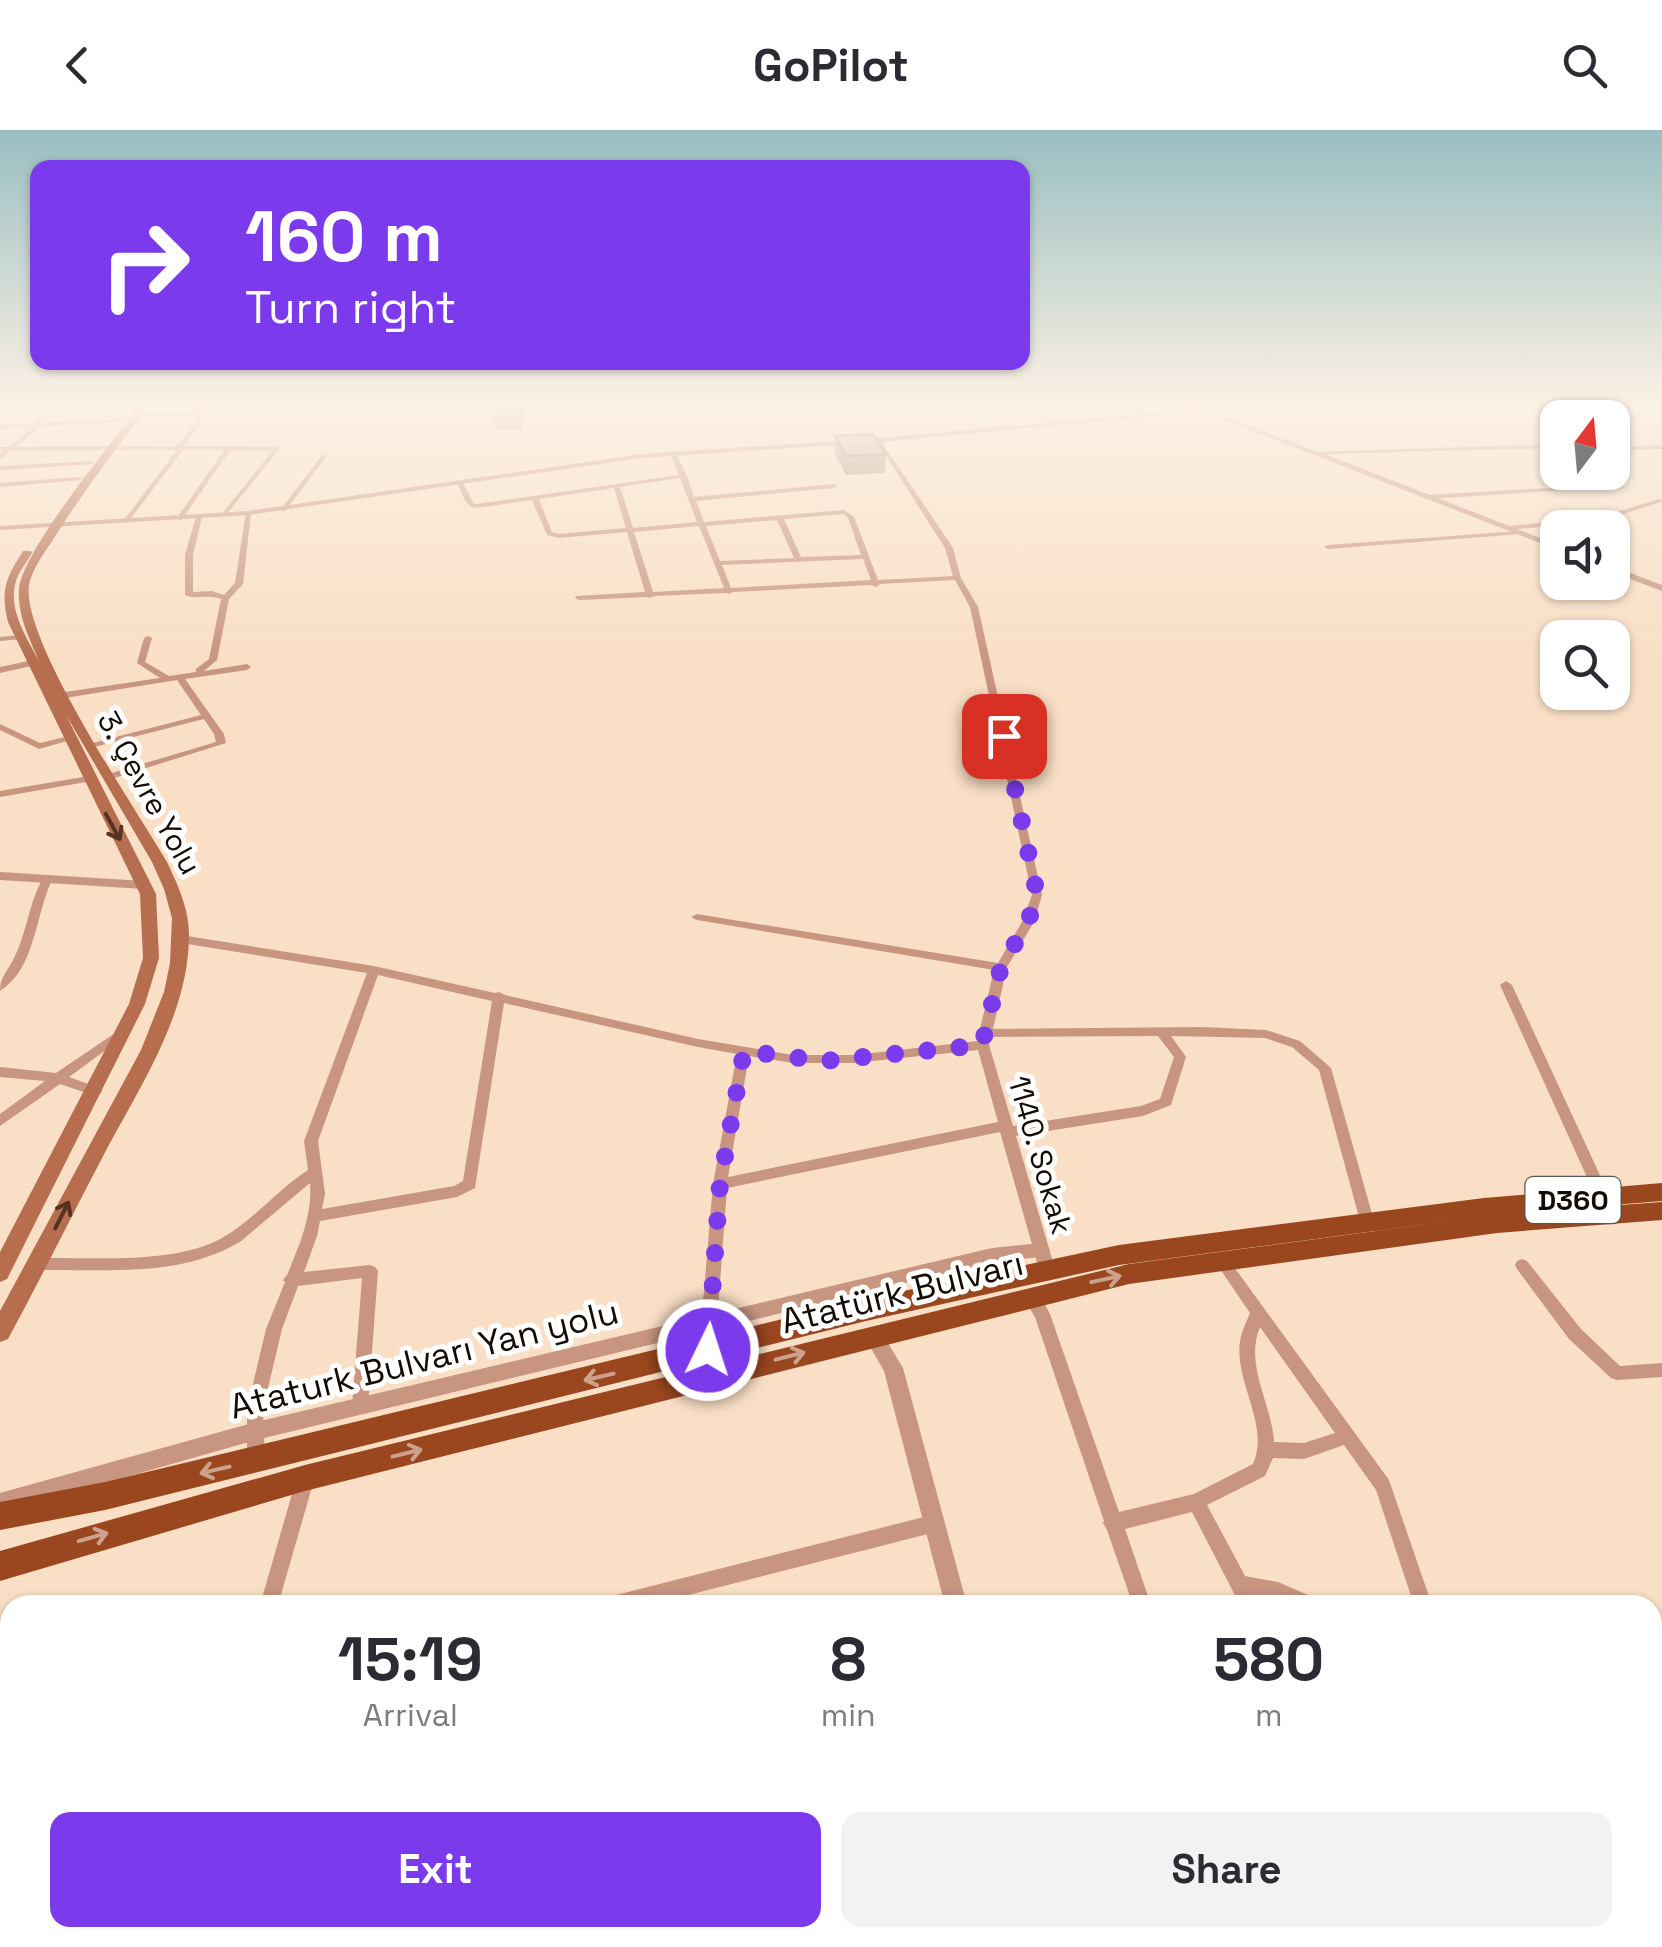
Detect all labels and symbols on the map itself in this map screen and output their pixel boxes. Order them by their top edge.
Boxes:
north arrow [1540,400,1630,490]
pin [962,694,1047,779]
street label: 3. Çevre Yolu [89,704,210,881]
one-way arrow [104,811,123,841]
street label: 1140. Sokak [999,1071,1082,1239]
road number: D360 [1526,1177,1620,1223]
one-way arrow [53,1201,72,1231]
street label: Atatürk Bulvarı [776,1241,1028,1343]
one-way arrow [1089,1269,1121,1287]
street label: Ataturk Bulvarı Yan yolu [225,1289,623,1429]
position arrow [656,1298,760,1402]
one-way arrow [774,1346,805,1365]
one-way arrow [583,1369,615,1387]
one-way arrow [391,1442,422,1461]
one-way arrow [200,1462,232,1480]
one-way arrow [77,1527,108,1545]

